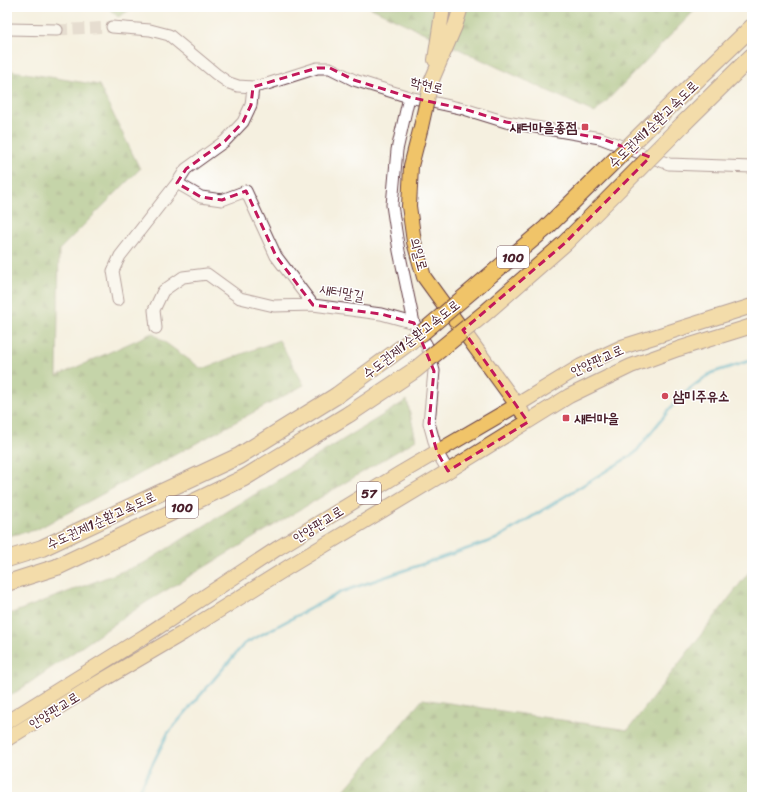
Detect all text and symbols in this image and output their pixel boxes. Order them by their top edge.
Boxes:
street label: 학현로 [408,70,446,101]
street label: 수도권제1순환고속도로 [602,74,705,175]
place label: 새터마을종점 [509,115,578,140]
marker: 새터마을종점 [580,122,590,132]
street label: 의일로 [402,235,435,274]
road number: 100 [497,246,529,268]
street label: 새터말길 [318,276,367,309]
street label: 수도권제1순환고속도로 [357,293,466,386]
street label: 안양판교로 [566,337,628,384]
place label: 삼미주유소 [672,384,729,409]
marker: 삼미주유소 [660,391,670,401]
place label: 새터마을 [574,406,619,431]
marker: 새터마을 [561,413,571,423]
road number: 57 [357,482,381,504]
street label: 수도권제1순환고속도로 [42,484,160,557]
road number: 100 [166,496,198,518]
street label: 안양판교로 [288,499,349,550]
street label: 안양판교로 [24,685,85,736]

